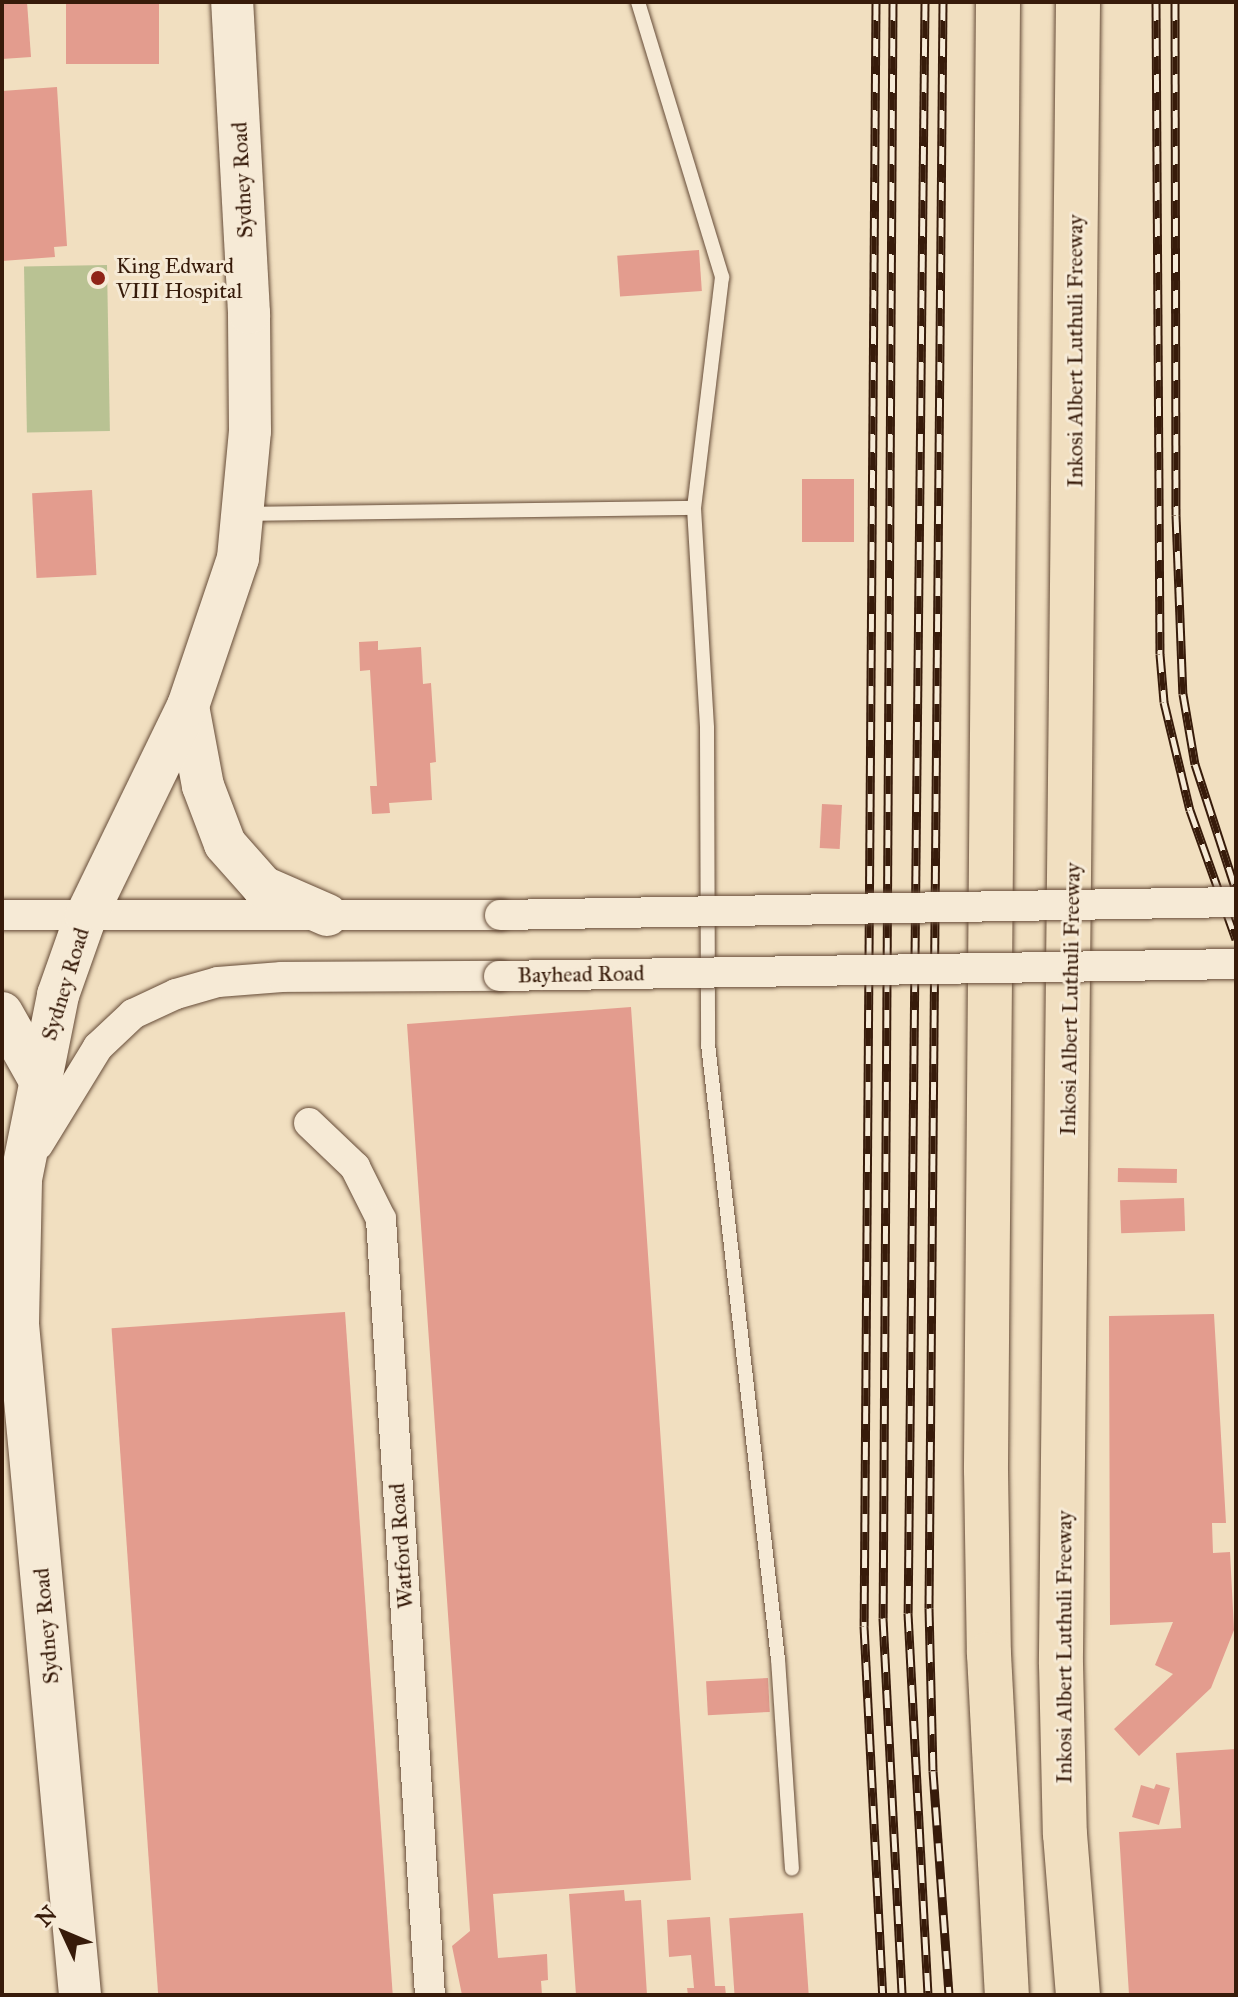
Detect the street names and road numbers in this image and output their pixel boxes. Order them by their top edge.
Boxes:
street label: Sydney Road [226,121,258,239]
street label: Inkosi Albert Luthuli Freeway [1062,214,1088,488]
street label: Inkosi Albert Luthuli Freeway [1054,862,1086,1136]
street label: Sydney Road [35,924,95,1044]
street label: Bayhead Road [517,960,645,988]
street label: Watford Road [383,1482,419,1610]
street label: Inkosi Albert Luthuli Freeway [1051,1510,1077,1784]
street label: Sydney Road [28,1567,64,1685]

